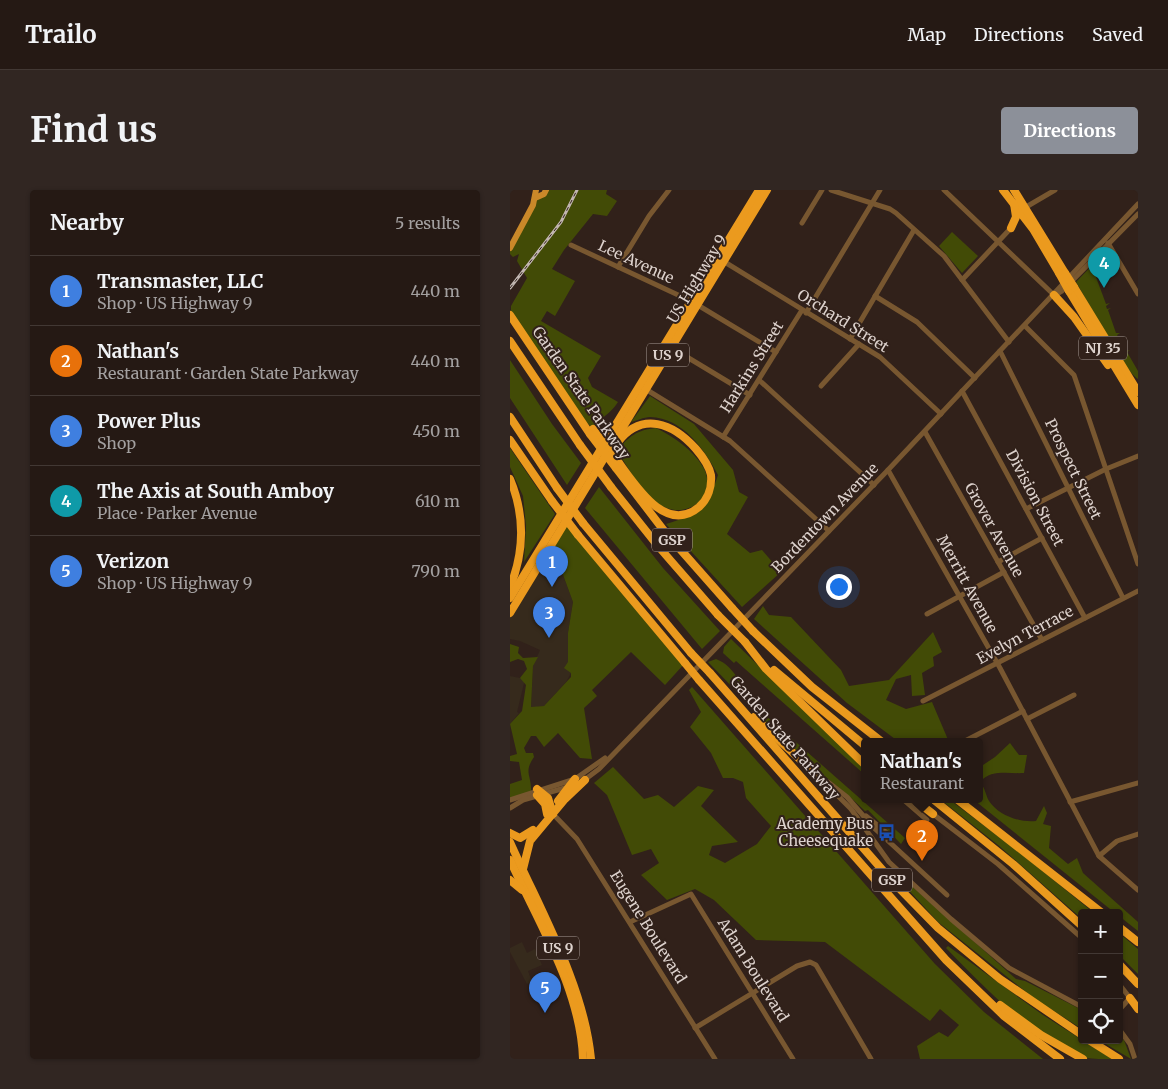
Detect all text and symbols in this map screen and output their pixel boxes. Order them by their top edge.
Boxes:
text: Trailo [25,19,97,50]
text: Map [908,23,946,46]
text: Directions [974,23,1064,46]
text: Saved [1092,23,1143,46]
button: Directions [1001,107,1138,154]
text: Find us [30,108,157,152]
text: Nearby [50,209,124,236]
text: 5 results [395,213,460,233]
street label: US Highway 9 [663,231,731,327]
street label: Lee Avenue [595,236,677,287]
pin: 4 [1088,247,1120,288]
text: Transmaster, LLC [97,269,264,293]
text: 1 [62,281,70,301]
text: 440 m [410,281,460,301]
street label: Orchard Street [794,285,893,356]
text: Shop · US Highway 9 [97,293,252,313]
street label: Harkins Street [716,317,787,416]
street label: Garden State Parkway [528,323,635,463]
road number: NJ 35 [1079,336,1127,360]
text: Nathan's [97,339,179,363]
road number: US 9 [647,344,689,366]
text: 2 [61,351,71,371]
text: 440 m [410,351,460,371]
text: Restaurant · Garden State Parkway [97,363,359,383]
text: Power Plus [97,409,201,433]
street label: Prospect Street [1041,415,1106,522]
text: 3 [61,421,71,441]
text: 450 m [412,421,460,441]
text: Shop [97,433,136,453]
street label: Division Street [1002,446,1069,549]
street label: Bordentown Avenue [767,459,882,577]
text: The Axis at South Amboy [97,479,334,503]
street label: Grover Avenue [961,479,1028,580]
text: 4 [61,491,71,511]
text: 610 m [415,491,460,511]
text: Place · Parker Avenue [97,503,257,523]
road number: GSP [652,528,692,552]
street label: Merritt Avenue [933,532,1002,636]
pin: 1 [536,546,568,587]
text: Verizon [97,549,169,573]
text: 5 [61,561,71,581]
text: 790 m [411,561,460,581]
text: Shop · US Highway 9 [97,573,252,593]
your location [826,574,852,600]
pin: 3 [533,597,565,638]
street label: Evelyn Terrace [973,601,1076,668]
street label: Garden State Parkway [726,672,844,804]
popup [861,738,983,803]
text: Nathan's [880,749,962,773]
text: Restaurant [880,773,964,793]
place label: Academy Bus Cheesequake [775,814,873,850]
pin: 2 [906,820,938,861]
bus stop icon: Academy Bus Cheesequake [877,823,897,843]
street label: Eugene Boulevard [606,867,691,987]
road number: GSP [872,868,912,892]
map controls [1078,909,1123,1044]
button: + [1078,909,1123,954]
street label: Adam Boulevard [713,913,793,1025]
road number: US 9 [537,936,579,960]
button: − [1078,954,1123,999]
pin: 5 [529,972,561,1013]
button: locate [1078,999,1123,1044]

